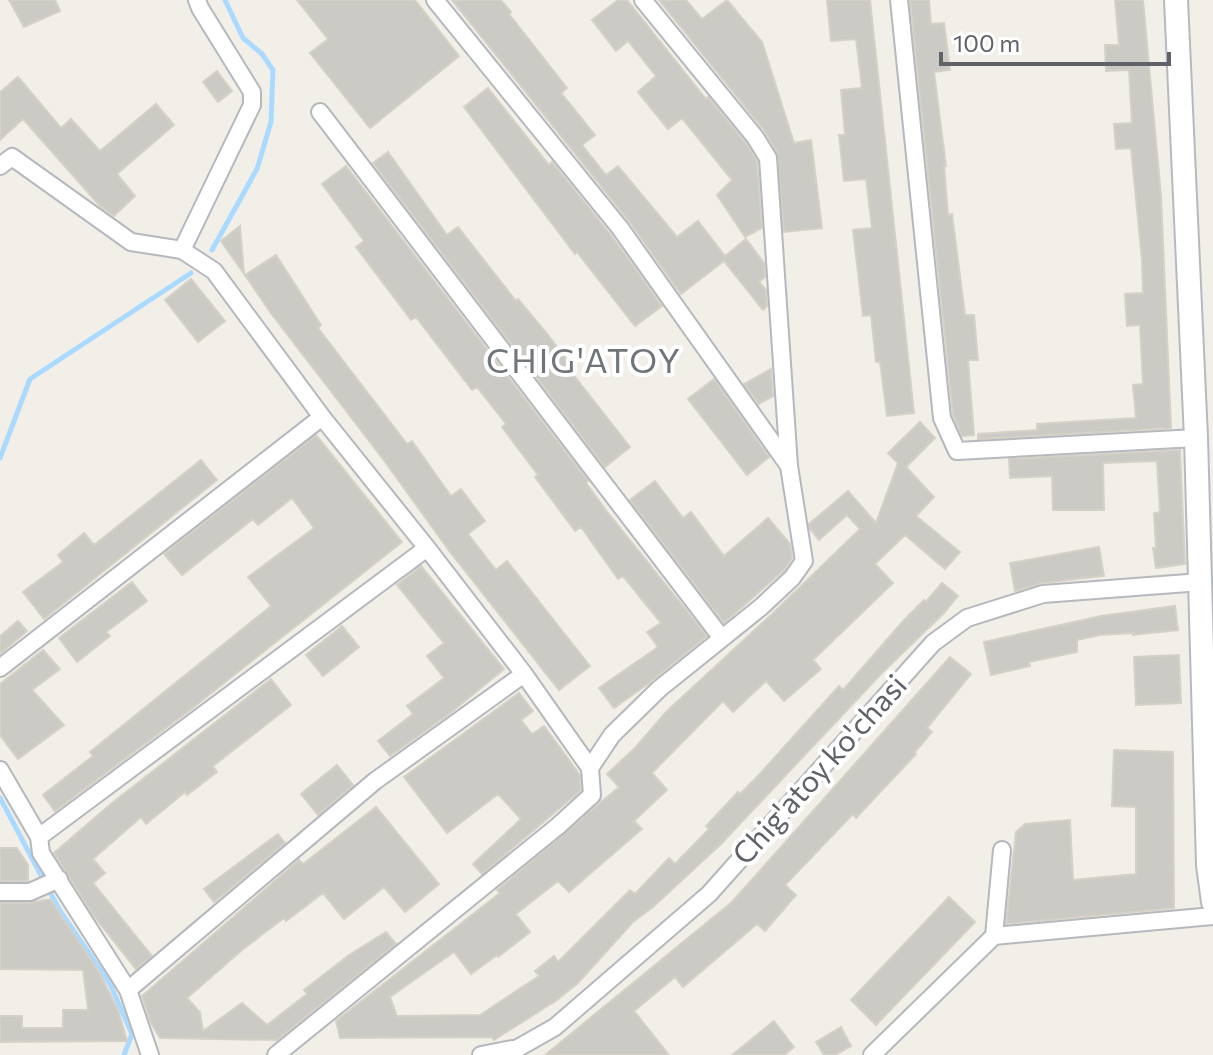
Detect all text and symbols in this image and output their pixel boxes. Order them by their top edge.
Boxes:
scale bar [941,16,1169,66]
text: 100 m [953,28,1020,57]
district label: CHIG'ATOY [486,338,682,380]
street label: Chig'atoy ko'chasi [723,666,913,871]

